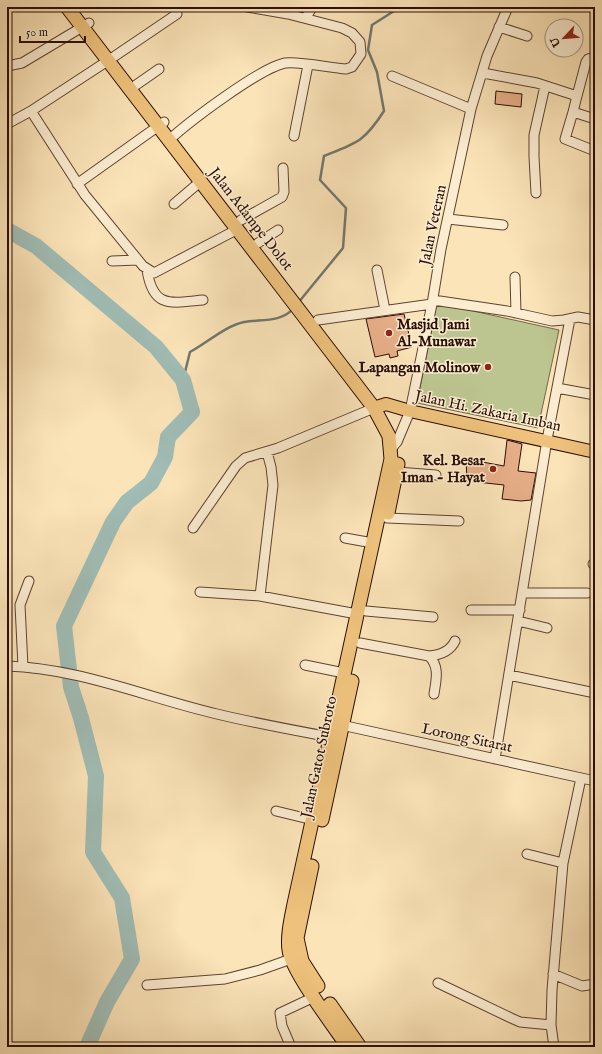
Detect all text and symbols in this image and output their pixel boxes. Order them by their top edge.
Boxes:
scale bar [20,18,85,44]
north arrow [544,18,584,58]
text: 50 m [26,25,48,40]
text: U [547,34,565,50]
street label: Jalan Adampe Dolot [204,162,297,274]
street label: Jalan Veteran [415,183,451,269]
place label: Masjid Jami Al-Munawar [396,315,477,351]
marker: Masjid Jami Al-Munawar [384,328,394,338]
place label: Lapangan Molinow [359,358,481,377]
marker: Lapangan Molinow [483,362,493,372]
street label: Jalan Hi. Zakaria Imban [411,386,563,436]
place label: Kel. Besar Iman - Hayat [401,451,486,487]
marker: Kel. Besar Iman - Hayat [488,464,498,474]
street label: Jalan Gatot Subroto [296,694,341,822]
street label: Lorong Sitarat [420,719,514,757]

